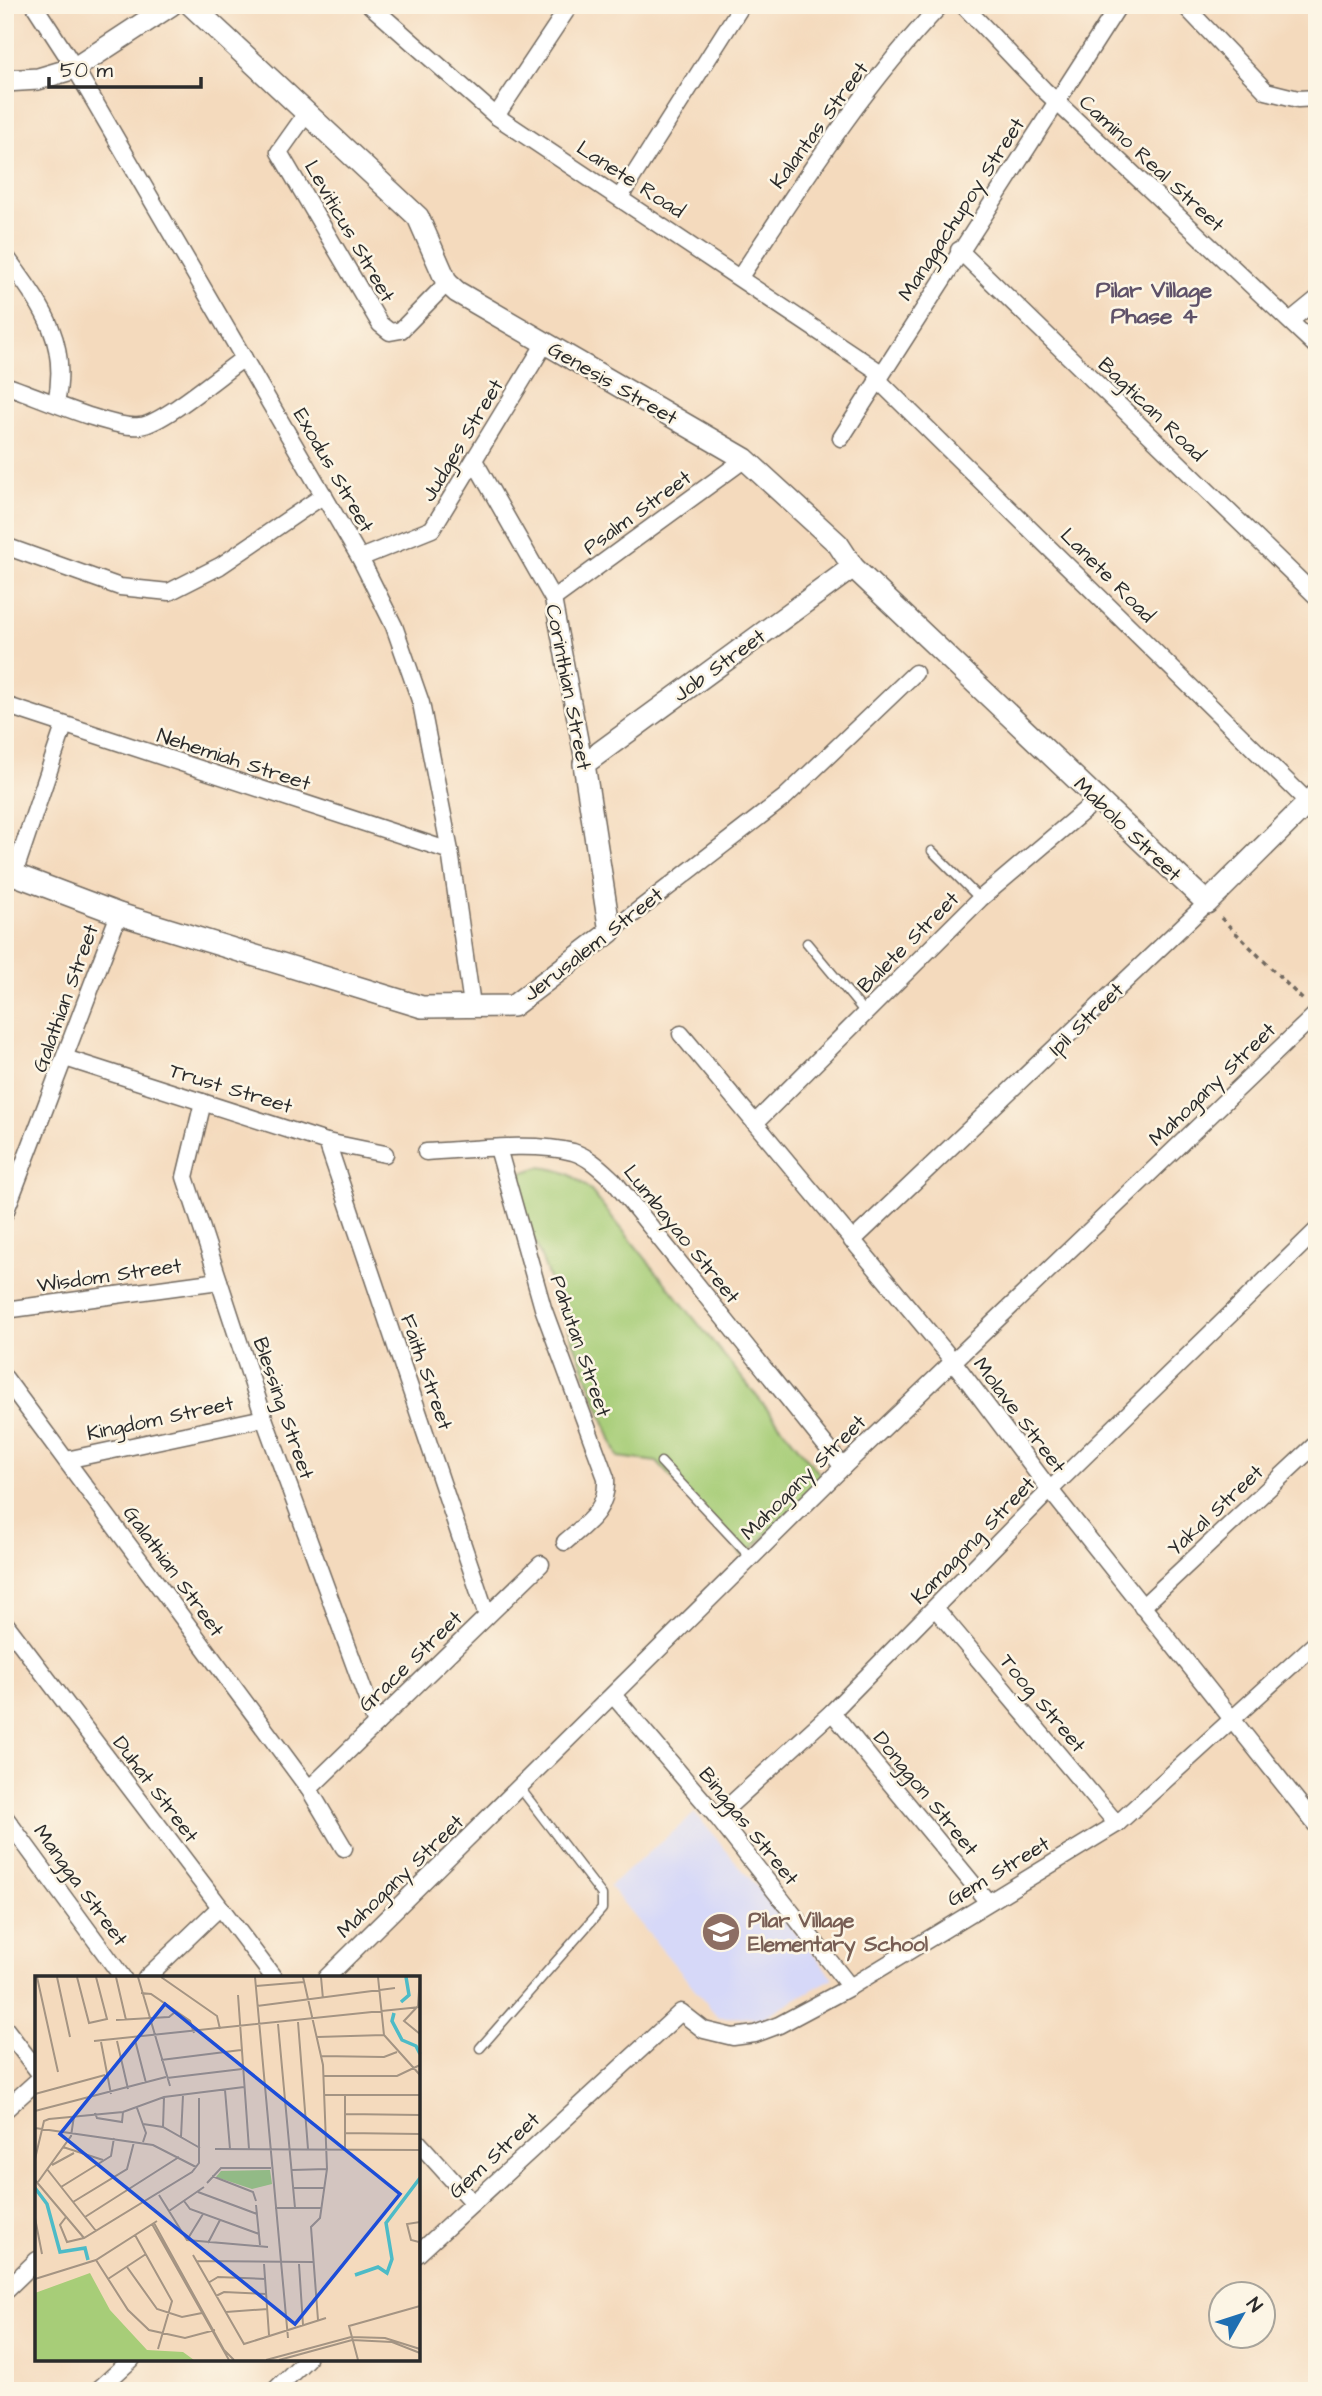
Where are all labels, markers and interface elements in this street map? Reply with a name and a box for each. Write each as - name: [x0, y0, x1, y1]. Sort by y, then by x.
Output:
- scale bar: [49, 46, 201, 90]
- street label: Kalantas Street: [763, 55, 876, 195]
- text: 50 m: [60, 56, 114, 85]
- street label: Camino Real Street: [1073, 88, 1231, 239]
- street label: Manggachupoy Street: [891, 111, 1034, 308]
- street label: Lanete Road: [571, 134, 691, 225]
- street label: Leviticus Street: [297, 155, 402, 308]
- district label: Pilar Village Phase 4: [1096, 274, 1213, 332]
- street label: Genesis Street: [543, 335, 683, 433]
- street label: Bagtican Road: [1090, 351, 1212, 470]
- street label: Judges Street: [414, 373, 512, 508]
- street label: Exodus Street: [286, 403, 381, 538]
- street label: Psalm Street: [577, 463, 698, 562]
- street label: Lanete Road: [1054, 521, 1162, 629]
- street label: Corinthian Street: [538, 602, 599, 773]
- street label: Job Street: [667, 622, 772, 709]
- street label: Nehemiah Street: [153, 721, 315, 798]
- street label: Mabolo Street: [1067, 770, 1188, 889]
- street label: Jerusalem Street: [517, 880, 670, 1008]
- street label: Balete Street: [851, 885, 966, 1000]
- street label: Galathian Street: [25, 920, 106, 1076]
- street label: Ipil Street: [1042, 976, 1131, 1063]
- street label: Mahogany Street: [1142, 1016, 1284, 1154]
- street label: Trust Street: [166, 1056, 297, 1121]
- street label: Lumbayao Street: [615, 1159, 747, 1312]
- street label: Wisdom Street: [35, 1251, 184, 1300]
- street label: Pahutan Street: [543, 1271, 618, 1421]
- street label: Faith Street: [393, 1310, 460, 1434]
- street label: Blessing Street: [244, 1333, 322, 1484]
- street label: Molave Street: [966, 1351, 1073, 1480]
- street label: Kingdom Street: [84, 1389, 237, 1450]
- street label: Mahogany Street: [734, 1408, 874, 1548]
- street label: Yakal Street: [1161, 1458, 1270, 1563]
- street label: Kamagong Street: [905, 1470, 1044, 1612]
- street label: Galathian Street: [116, 1500, 231, 1643]
- street label: Grace Street: [352, 1604, 469, 1719]
- street label: Toog Street: [991, 1648, 1093, 1761]
- street label: Donggon Street: [865, 1725, 985, 1864]
- street label: Duhat Street: [106, 1730, 206, 1849]
- street label: Binggas Street: [690, 1761, 806, 1893]
- street label: Mahogany Street: [330, 1808, 472, 1946]
- street label: Mangga Street: [25, 1818, 135, 1954]
- street label: Gem Street: [941, 1829, 1056, 1914]
- place label: Pilar Village Elementary School: [748, 1906, 929, 1962]
- school or university icon: Pilar Village Elementary School: [700, 1911, 742, 1953]
- inset map: [35, 1976, 420, 2361]
- street label: Gem Street: [442, 2105, 547, 2205]
- north arrow: [1206, 2280, 1276, 2350]
- text: N: [1240, 2292, 1268, 2318]

